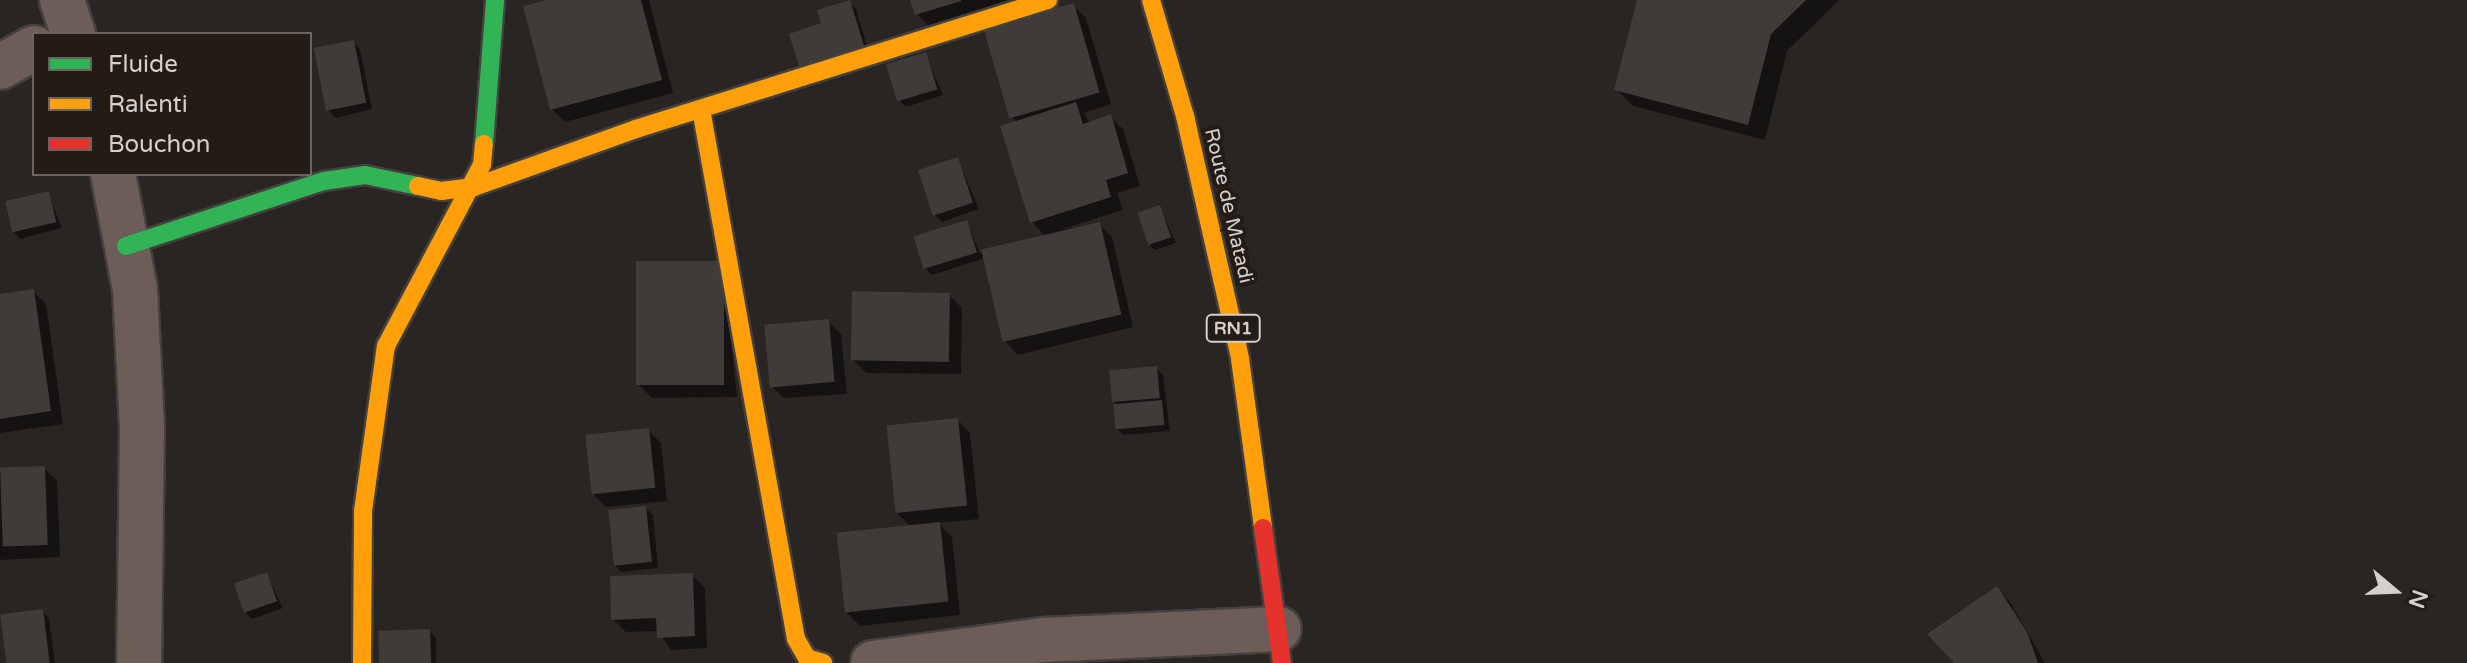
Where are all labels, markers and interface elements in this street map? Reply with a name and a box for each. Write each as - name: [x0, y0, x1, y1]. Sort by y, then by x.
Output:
- legend: [32, 32, 312, 176]
- text: Fluide: [108, 50, 178, 79]
- text: Ralenti: [108, 90, 188, 119]
- street label: Route de Matadi: [1198, 126, 1258, 286]
- text: Bouchon: [108, 130, 210, 159]
- road number: RN1: [1205, 314, 1261, 342]
- north arrow: [2355, 551, 2435, 631]
- text: N: [2403, 586, 2433, 611]

